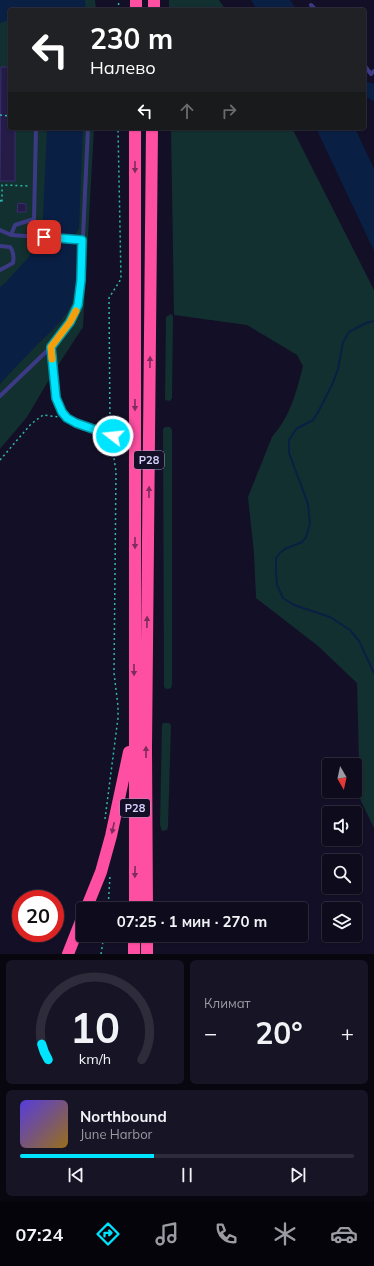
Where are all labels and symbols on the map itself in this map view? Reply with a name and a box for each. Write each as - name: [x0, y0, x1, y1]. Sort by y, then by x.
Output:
- one-way arrow: [132, 161, 138, 174]
- pin: [27, 220, 61, 254]
- one-way arrow: [147, 355, 153, 368]
- one-way arrow: [132, 399, 138, 412]
- position arrow: [92, 415, 134, 457]
- road number: Р28: [134, 451, 164, 469]
- one-way arrow: [146, 485, 152, 498]
- one-way arrow: [132, 537, 138, 550]
- one-way arrow: [144, 615, 150, 628]
- one-way arrow: [131, 664, 137, 677]
- one-way arrow: [143, 745, 149, 758]
- north arrow: [322, 758, 362, 798]
- road number: Р28: [120, 799, 150, 817]
- one-way arrow: [110, 822, 116, 834]
- one-way arrow: [132, 866, 138, 879]
- speed limit sign: 20: [12, 890, 64, 942]

